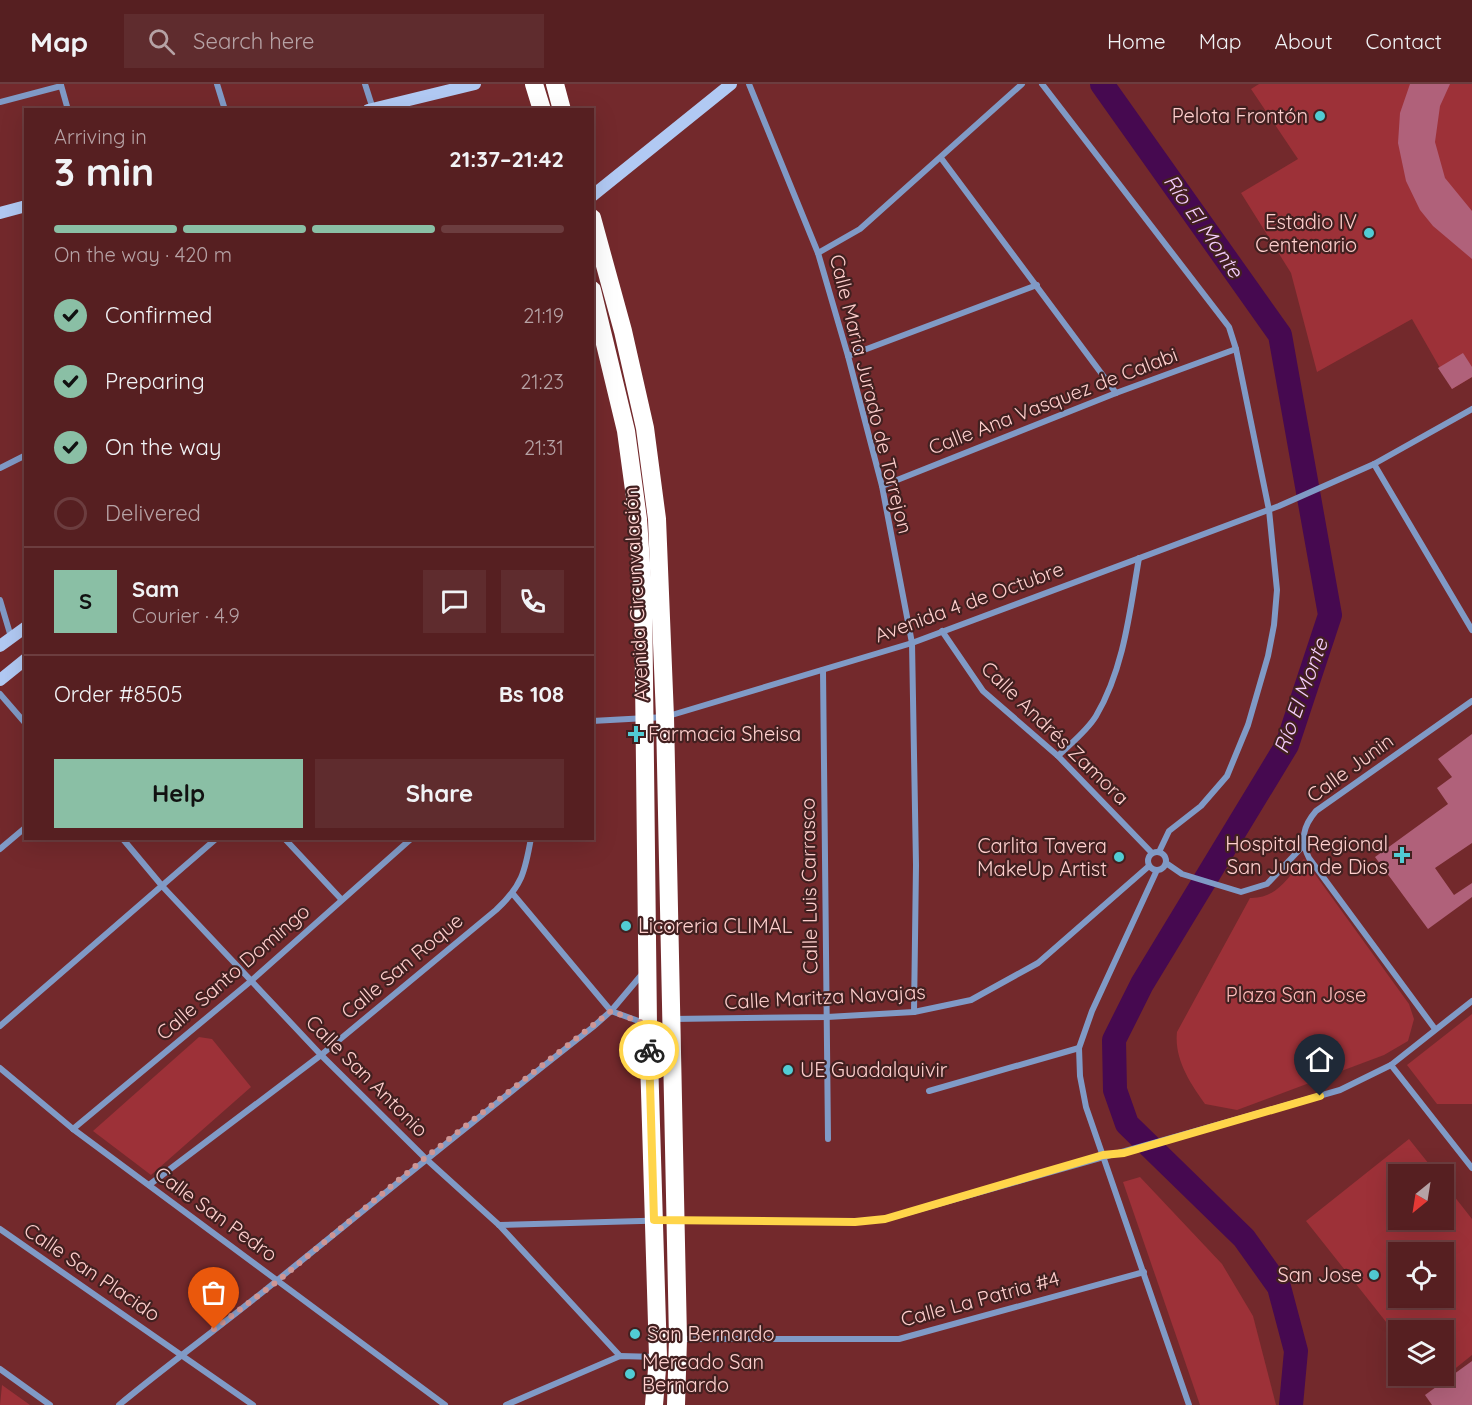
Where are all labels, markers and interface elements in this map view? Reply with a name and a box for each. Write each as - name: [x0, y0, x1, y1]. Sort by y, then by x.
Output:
- search box: [124, 14, 544, 68]
- text: Map: [30, 24, 88, 59]
- icon: search: [145, 25, 178, 58]
- text: Search here: [193, 27, 315, 55]
- text: Home: [1107, 28, 1166, 54]
- text: Map: [1199, 28, 1242, 54]
- text: About: [1275, 28, 1333, 54]
- text: Contact: [1366, 28, 1442, 54]
- place label: Pelota Frontón: [1172, 103, 1308, 128]
- marker: Pelota Frontón: [1313, 109, 1327, 123]
- text: Arriving in: [54, 124, 147, 149]
- text: 21:37–21:42: [449, 145, 564, 173]
- text: 3 min: [54, 147, 154, 196]
- water label: Río El Monte: [1159, 169, 1250, 283]
- place label: Estadio IV Centenario: [1255, 209, 1357, 257]
- marker: Estadio IV Centenario: [1362, 226, 1376, 240]
- text: On the way · 420 m: [54, 242, 232, 267]
- street label: Calle Maria Jurado de Torrejon: [825, 252, 918, 536]
- icon: check: [54, 299, 87, 332]
- text: Confirmed: [105, 301, 212, 329]
- text: 21:19: [523, 303, 564, 328]
- street label: Calle Ana Vasquez de Calabi: [925, 341, 1181, 460]
- icon: check: [54, 365, 87, 398]
- text: Preparing: [105, 367, 205, 395]
- text: 21:23: [520, 369, 564, 394]
- icon: check: [54, 431, 87, 464]
- text: On the way: [105, 433, 221, 461]
- text: 21:31: [524, 435, 564, 460]
- street label: Avenida Circunvalación: [617, 486, 654, 702]
- text: Delivered: [105, 499, 201, 527]
- street label: Avenida 4 de Octubre: [871, 556, 1067, 647]
- button: chat: [423, 570, 486, 633]
- button: phone: [501, 570, 564, 633]
- text: Sam: [132, 575, 179, 603]
- text: S: [79, 587, 92, 615]
- text: Courier · 4.9: [132, 603, 240, 628]
- water label: Río El Monte: [1267, 634, 1333, 757]
- street label: Calle Andrés Zamora: [976, 656, 1134, 810]
- text: Order #8505: [54, 680, 182, 708]
- text: Bs 108: [499, 680, 564, 708]
- place label: Farmacia Sheisa: [648, 721, 801, 746]
- marker: Farmacia Sheisa: [629, 727, 643, 741]
- street label: Calle Junin: [1301, 728, 1398, 807]
- button: Help: [54, 759, 303, 828]
- button: Share: [315, 759, 564, 828]
- street label: Calle Luis Carrasco: [794, 798, 823, 974]
- place label: Hospital Regional San Juan de Dios: [1225, 831, 1388, 879]
- place label: Carlita Tavera MakeUp Artist: [977, 833, 1107, 881]
- marker: Hospital Regional San Juan de Dios: [1393, 846, 1411, 864]
- marker: Carlita Tavera MakeUp Artist: [1112, 850, 1126, 864]
- street label: Calle Santo Domingo: [151, 898, 314, 1045]
- street label: Calle San Roque: [336, 907, 468, 1024]
- place label: Licoreria CLIMAL: [638, 913, 793, 938]
- marker: Licoreria CLIMAL: [619, 919, 633, 933]
- street label: Calle Maritza Navajas: [724, 979, 926, 1014]
- park label: Plaza San Jose: [1226, 982, 1366, 1007]
- street label: Calle San Antonio: [301, 1009, 434, 1142]
- courier: [619, 1020, 679, 1080]
- icon: bike: [633, 1034, 666, 1067]
- pin: [1294, 1034, 1345, 1096]
- icon: home: [1303, 1043, 1336, 1076]
- place label: UE Guadalquivir: [800, 1057, 948, 1082]
- marker: UE Guadalquivir: [781, 1063, 795, 1077]
- street label: Calle San Pedro: [150, 1161, 283, 1267]
- north arrow: [1388, 1164, 1454, 1230]
- map controls: [1388, 1164, 1454, 1386]
- street label: Calle San Placido: [19, 1217, 165, 1326]
- button: locate: [1388, 1242, 1454, 1308]
- place label: San Jose: [1277, 1262, 1362, 1287]
- street label: Calle La Patria #4: [898, 1265, 1062, 1332]
- pin: [188, 1267, 239, 1329]
- marker: San Jose: [1367, 1268, 1381, 1282]
- icon: bag: [197, 1276, 230, 1309]
- button: layers: [1388, 1320, 1454, 1386]
- place label: San Bernardo: [647, 1321, 775, 1346]
- marker: San Bernardo: [628, 1327, 642, 1341]
- place label: Mercado San Bernardo: [642, 1349, 764, 1397]
- marker: Mercado San Bernardo: [623, 1367, 637, 1381]

